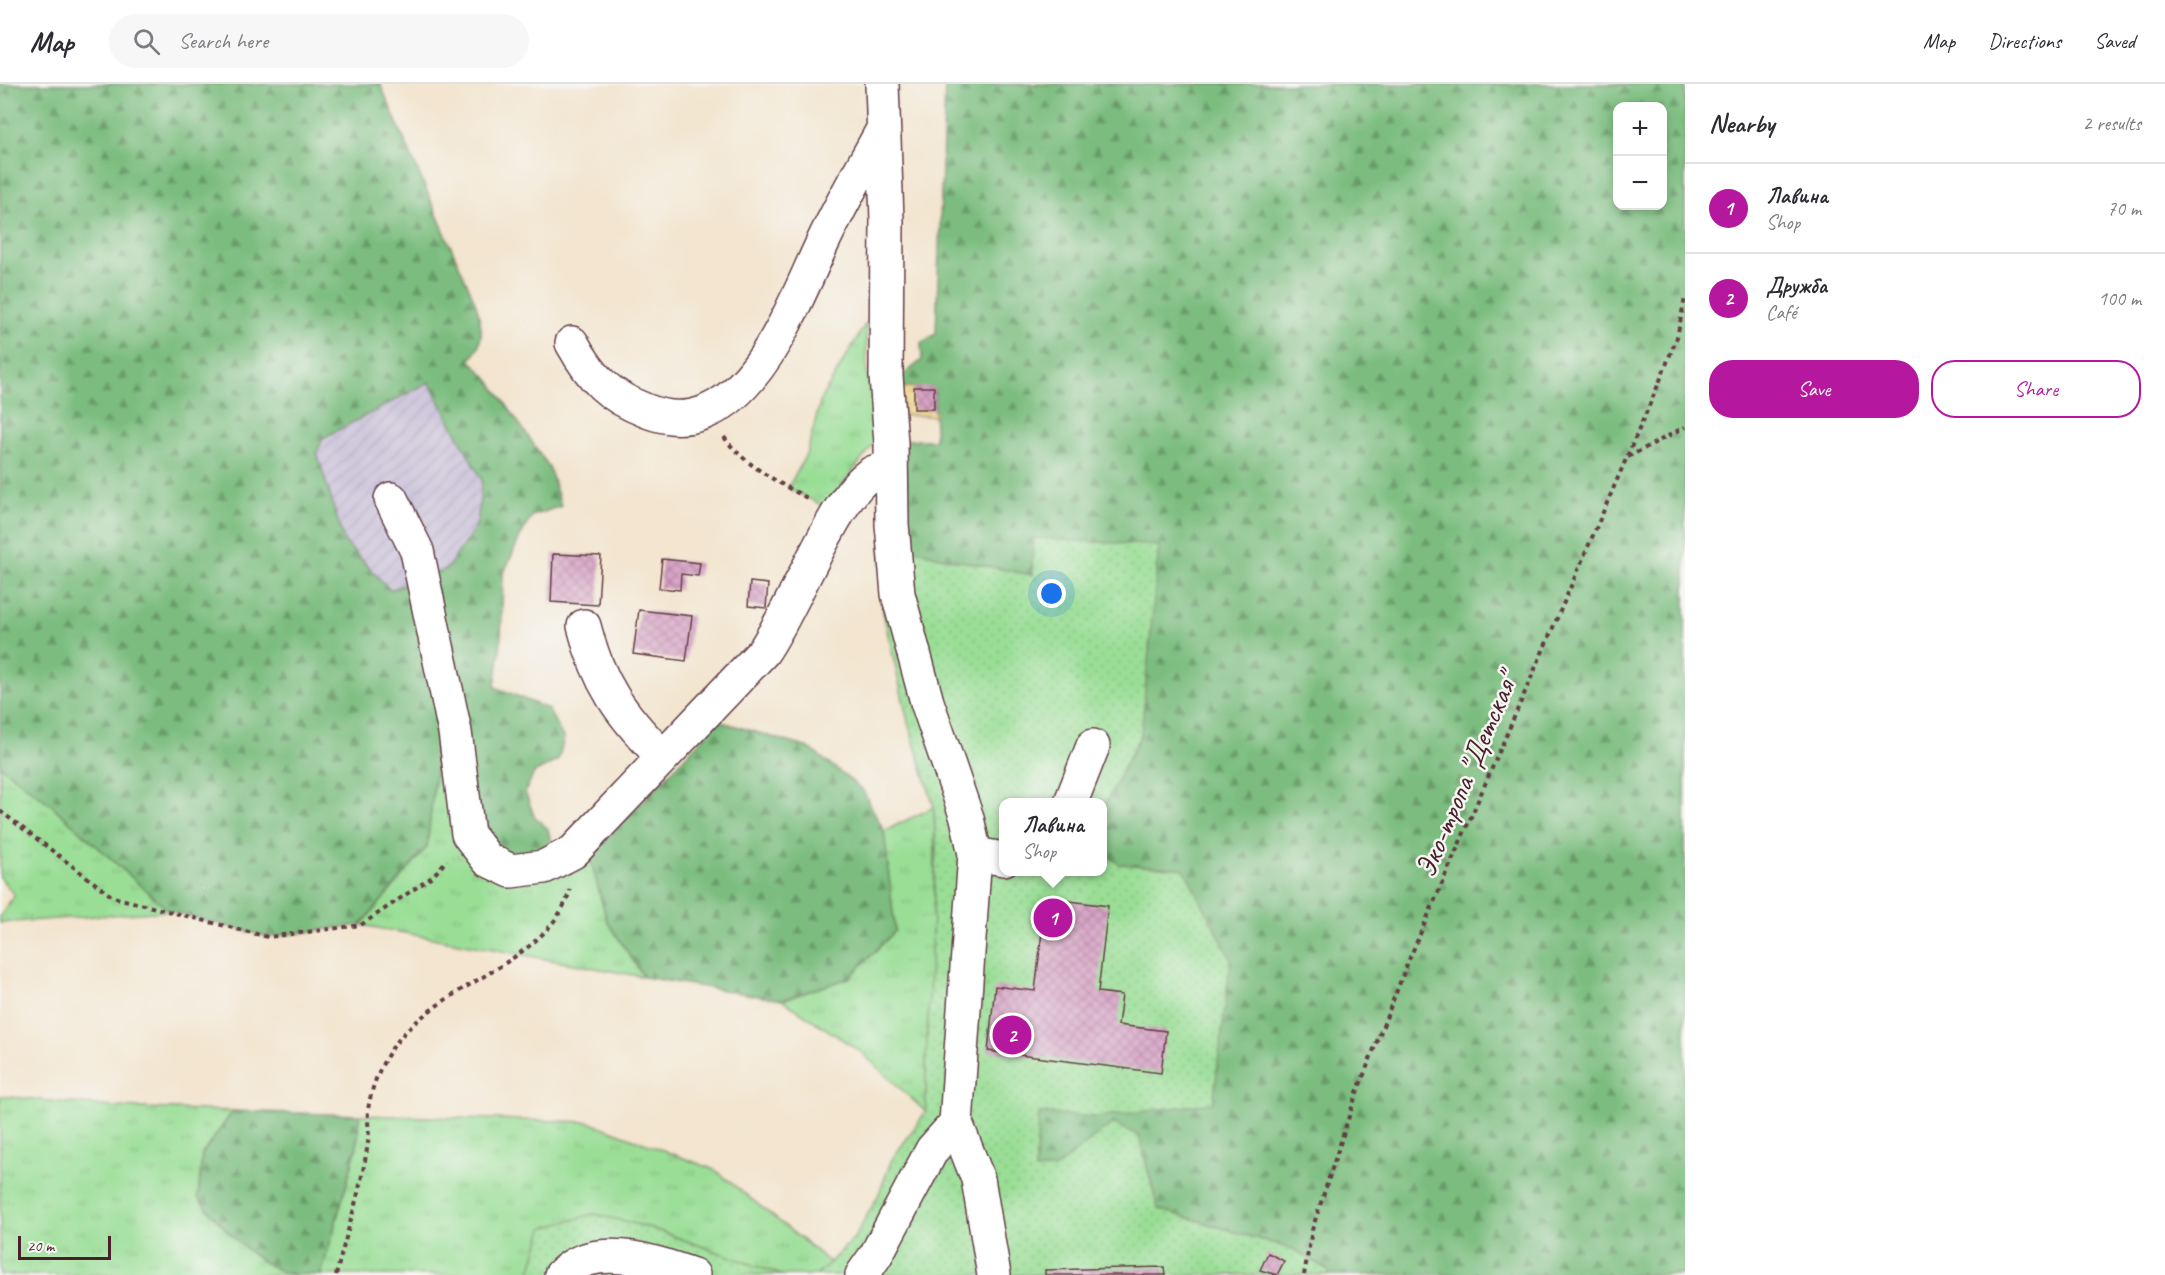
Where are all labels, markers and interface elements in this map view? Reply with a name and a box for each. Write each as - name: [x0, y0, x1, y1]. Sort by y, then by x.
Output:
- search box: [109, 14, 529, 68]
- text: Map: [30, 24, 73, 59]
- icon: search: [130, 25, 163, 58]
- text: Search here: [178, 27, 268, 55]
- text: Map: [1923, 28, 1955, 54]
- text: Directions: [1988, 28, 2061, 54]
- text: Saved: [2094, 28, 2135, 54]
- map controls: [1613, 102, 1667, 210]
- button: +: [1613, 102, 1667, 156]
- text: Nearby: [1709, 107, 1774, 140]
- text: 2 results: [2082, 111, 2141, 136]
- button: −: [1613, 156, 1667, 210]
- text: Лавина: [1766, 182, 1828, 210]
- text: 1: [1724, 196, 1733, 221]
- text: 70 m: [2107, 196, 2141, 221]
- text: Shop: [1766, 210, 1800, 235]
- text: Дружба: [1766, 272, 1827, 300]
- text: 2: [1724, 286, 1733, 311]
- text: 100 m: [2098, 286, 2141, 311]
- text: Café: [1766, 300, 1797, 325]
- button: Save: [1709, 360, 1919, 418]
- button: Share: [1931, 360, 2141, 418]
- your location: [1037, 579, 1066, 608]
- street label: Эко-тропа "Детская": [1406, 662, 1528, 883]
- popup: [999, 798, 1107, 876]
- text: Лавина: [1022, 811, 1084, 839]
- text: Shop: [1022, 839, 1056, 864]
- pin: 1: [1034, 896, 1072, 940]
- pin: 2: [992, 1012, 1032, 1058]
- scale bar: [18, 1233, 111, 1260]
- text: 20 m: [27, 1236, 54, 1256]

